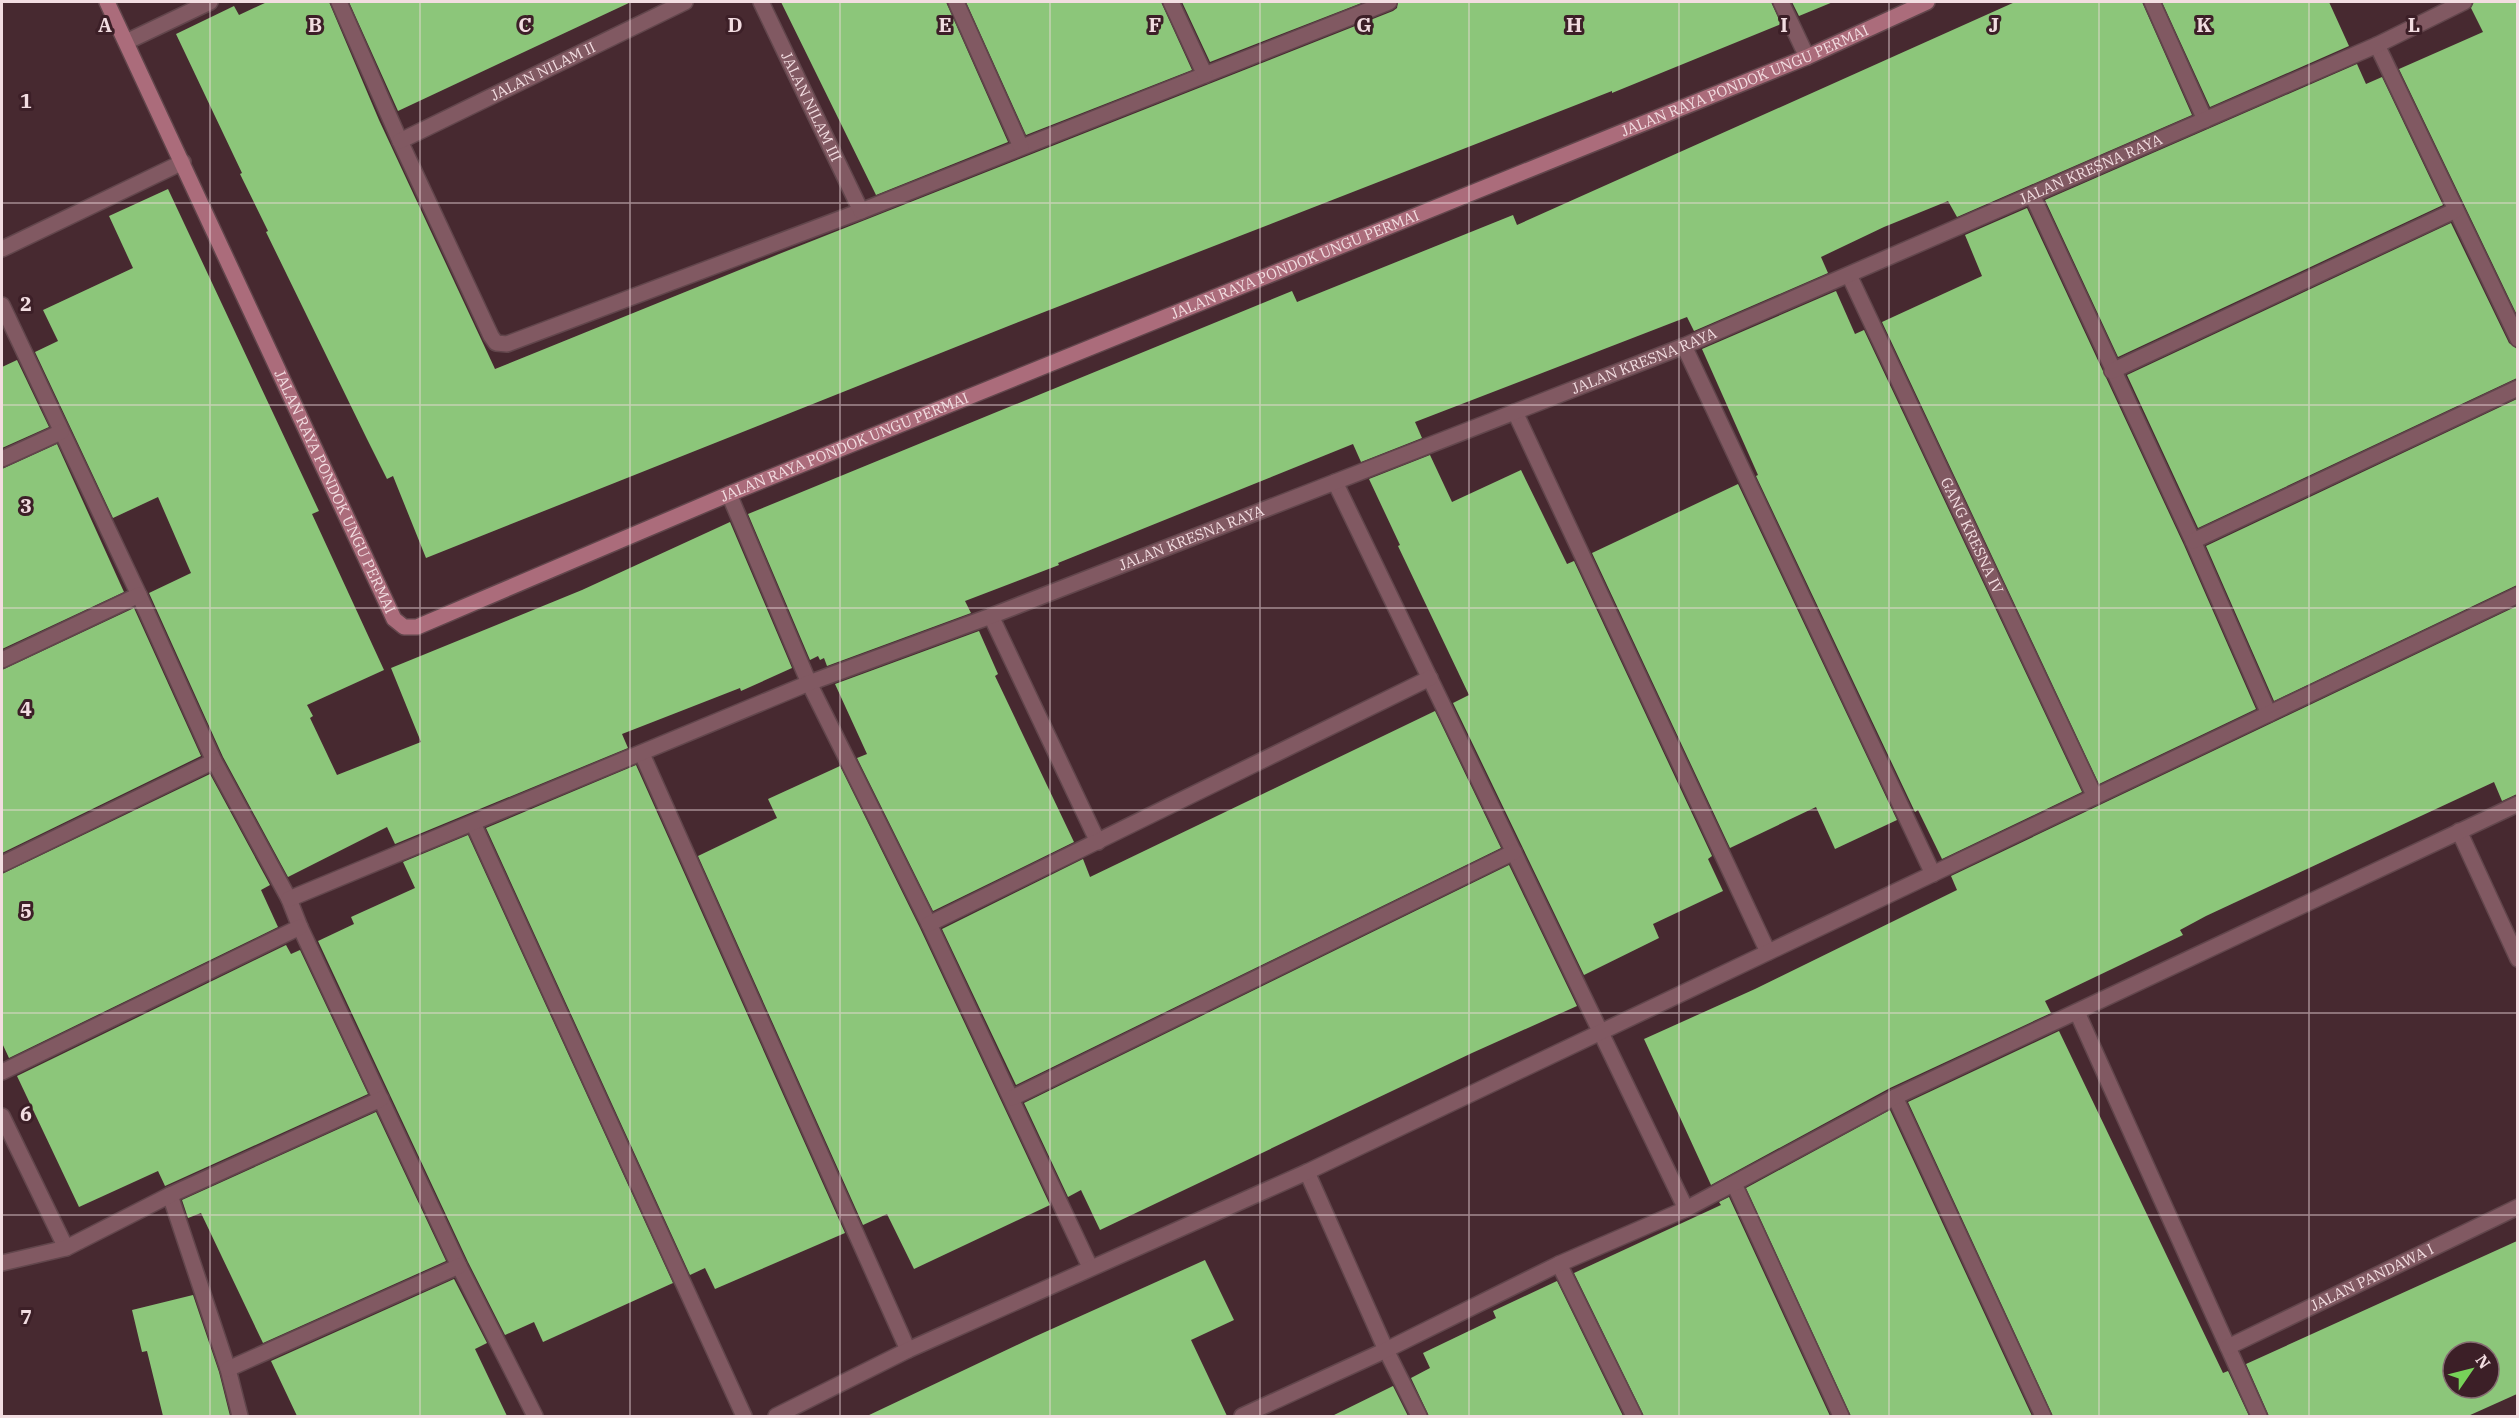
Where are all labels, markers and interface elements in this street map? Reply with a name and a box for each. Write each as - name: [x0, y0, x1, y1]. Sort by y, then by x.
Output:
- text: A: [98, 11, 112, 38]
- text: B: [308, 11, 322, 38]
- text: C: [518, 11, 532, 38]
- text: D: [727, 11, 743, 38]
- text: E: [938, 11, 952, 38]
- text: F: [1149, 11, 1161, 38]
- text: G: [1356, 11, 1372, 38]
- text: H: [1566, 11, 1582, 38]
- text: J: [1989, 11, 1999, 38]
- text: K: [2196, 11, 2212, 38]
- text: L: [2408, 11, 2420, 38]
- street label: JALAN RAYA PONDOK UNGU PERMAI: [1619, 21, 1871, 141]
- street label: JALAN NILAM II: [487, 37, 598, 104]
- street label: JALAN NILAM III: [777, 48, 846, 165]
- text: 1: [20, 87, 32, 114]
- street label: JALAN KRESNA RAYA: [2016, 129, 2166, 208]
- street label: JALAN RAYA PONDOK UNGU PERMAI: [1168, 205, 1422, 323]
- text: 2: [20, 290, 32, 317]
- street label: JALAN KRESNA RAYA: [1569, 323, 1720, 398]
- street label: JALAN RAYA PONDOK UNGU PERMAI: [270, 367, 400, 616]
- street label: JALAN RAYA PONDOK UNGU PERMAI: [717, 388, 971, 506]
- street label: GANG KRESNA IV: [1937, 474, 2008, 597]
- text: 3: [20, 492, 32, 519]
- street label: JALAN KRESNA RAYA: [1116, 500, 1267, 574]
- text: 4: [20, 695, 32, 722]
- text: 5: [20, 897, 32, 924]
- text: 6: [20, 1100, 32, 1127]
- street label: JALAN PANDAWA I: [2307, 1239, 2437, 1315]
- text: 7: [20, 1303, 32, 1330]
- north arrow: [2441, 1340, 2501, 1400]
- text: N: [2471, 1350, 2495, 1372]

